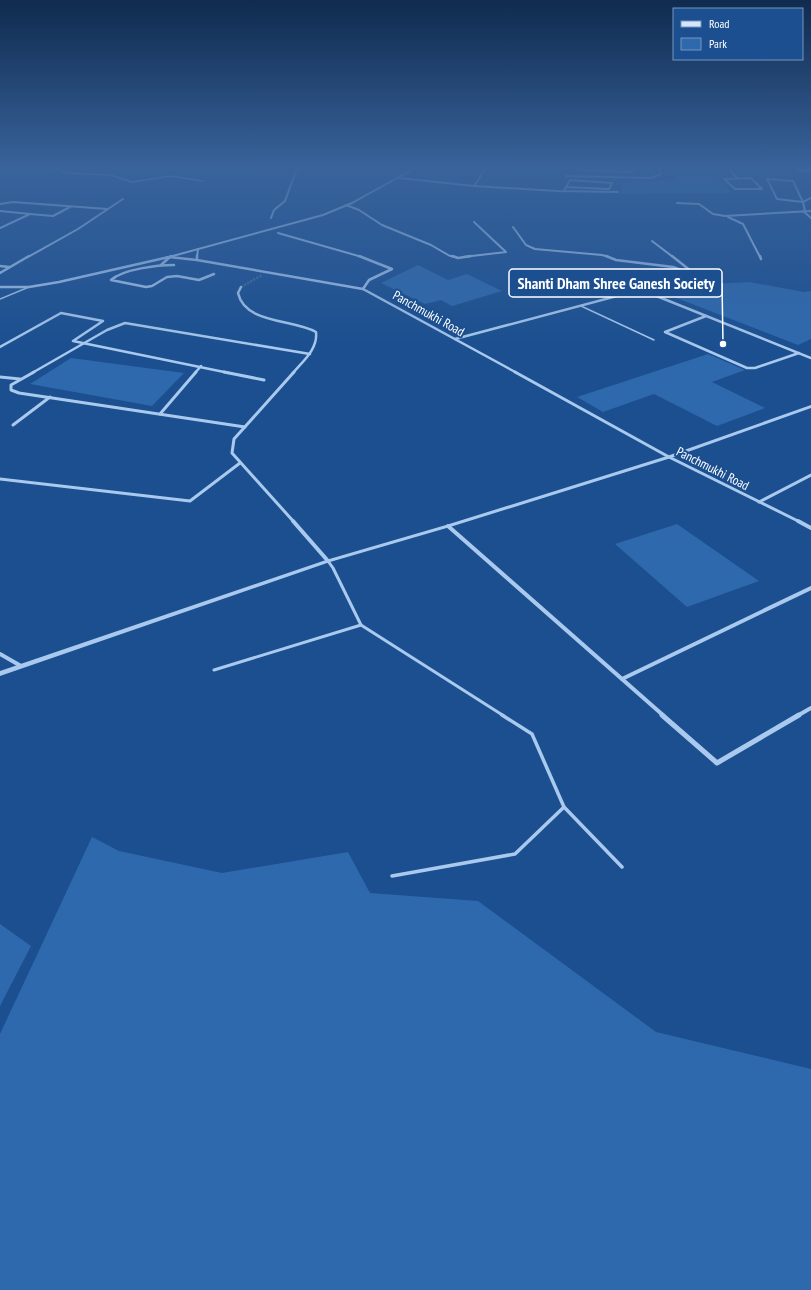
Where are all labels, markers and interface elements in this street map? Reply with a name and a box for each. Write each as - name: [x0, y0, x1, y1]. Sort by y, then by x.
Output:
- legend: [673, 8, 803, 60]
- text: Road: [709, 16, 729, 31]
- text: Park: [709, 36, 727, 51]
- callout: Shanti Dham Shree Ganesh Society: [509, 269, 722, 297]
- text: Shanti Dham Shree Ganesh Society: [517, 273, 715, 293]
- street label: Panchmukhi Road: [390, 287, 468, 340]
- street label: Panchmukhi Road: [674, 443, 752, 494]

